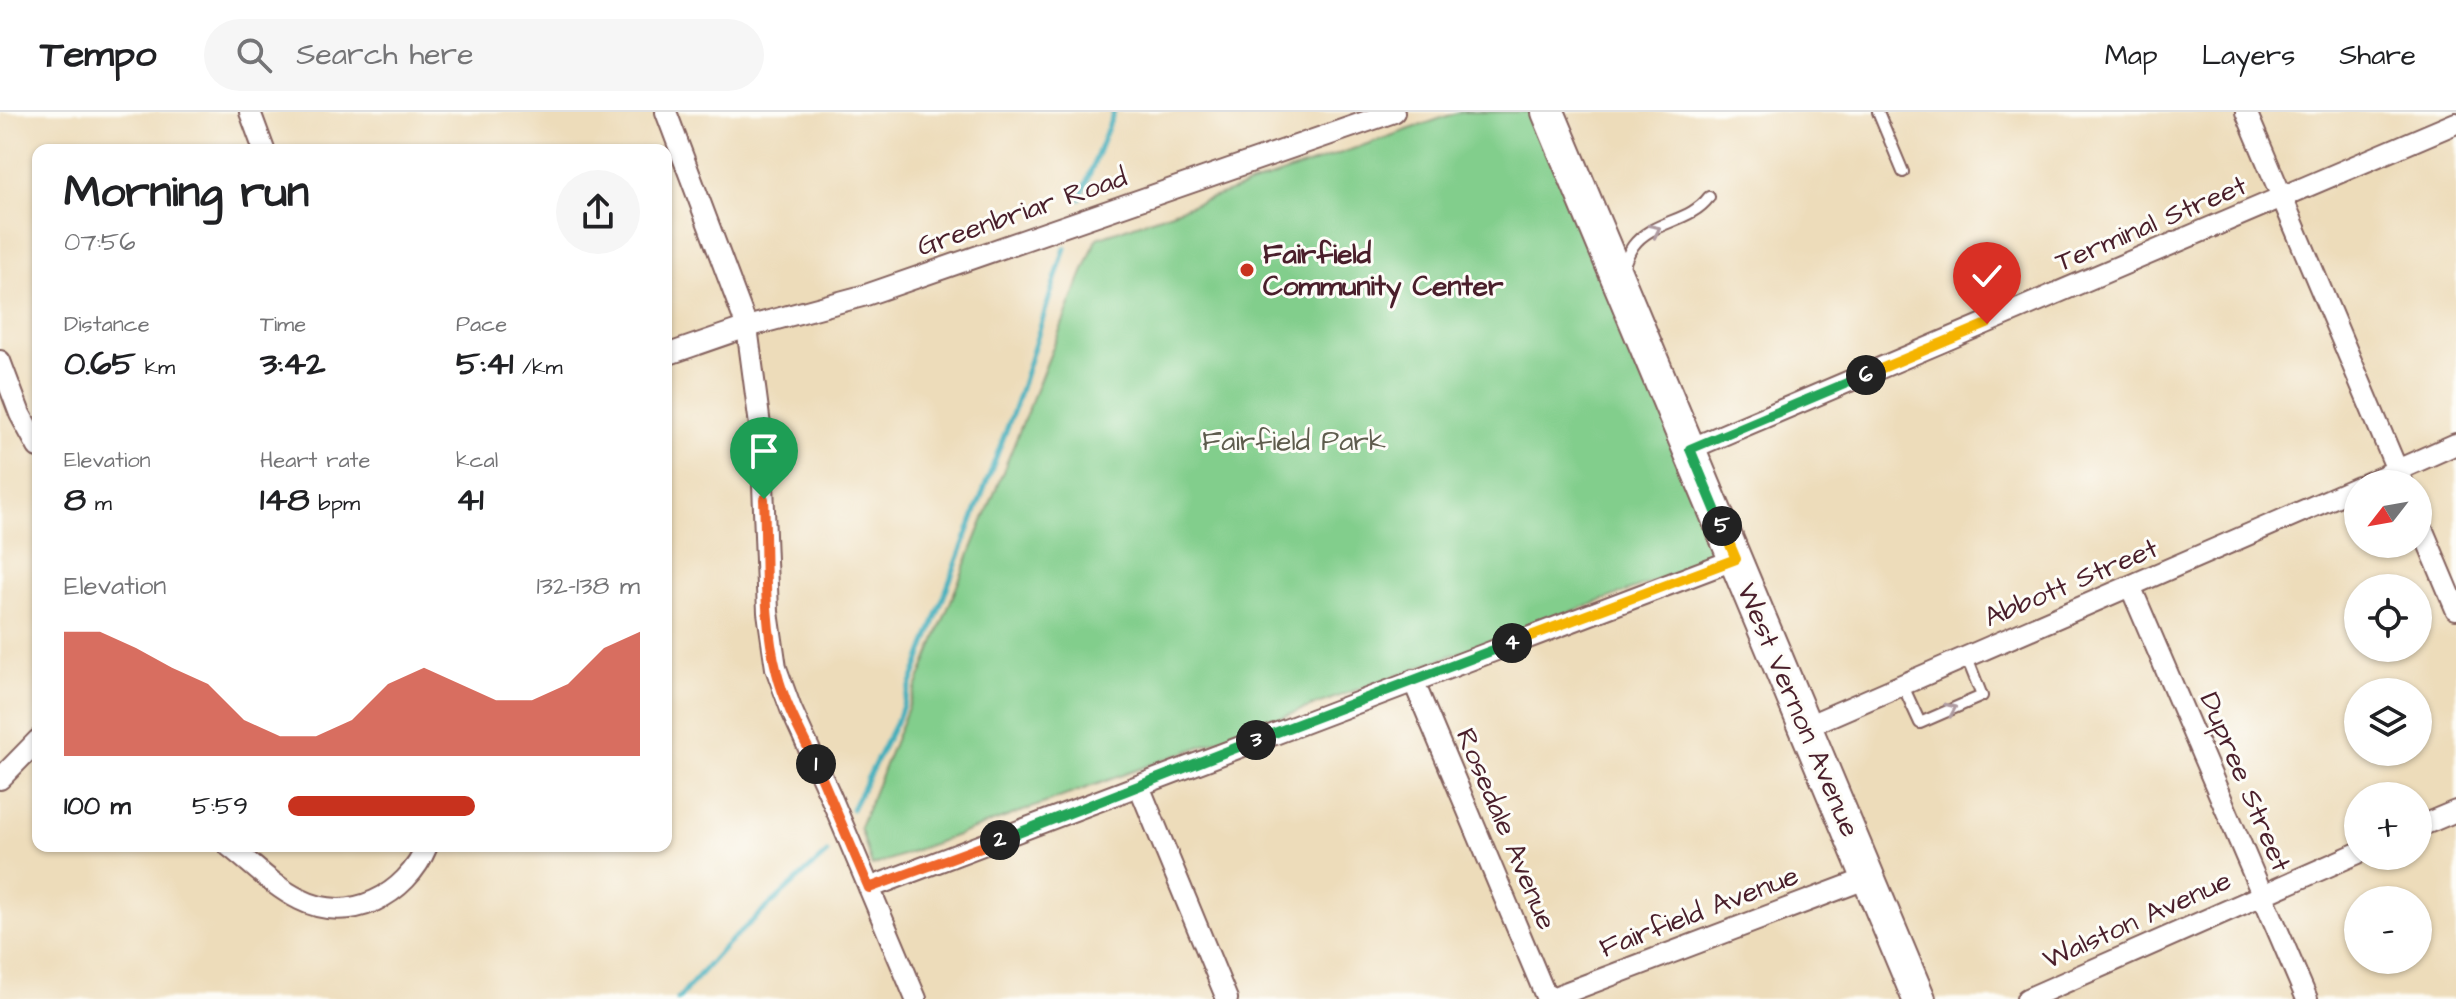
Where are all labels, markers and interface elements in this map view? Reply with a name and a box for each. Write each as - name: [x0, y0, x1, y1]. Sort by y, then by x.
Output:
- search box: [204, 19, 764, 91]
- text: Tempo: [40, 29, 156, 81]
- icon: search: [232, 33, 276, 77]
- text: Search here: [296, 34, 473, 76]
- text: Map: [2105, 36, 2158, 75]
- text: Layers: [2202, 36, 2295, 75]
- text: Share: [2339, 36, 2416, 75]
- street label: Greenbriar Road: [912, 158, 1132, 266]
- text: Morning run: [64, 163, 309, 224]
- street label: Terminal Street: [2049, 166, 2253, 282]
- button: share: [556, 170, 640, 254]
- text: 07:56: [64, 224, 135, 260]
- one-way arrow: [1647, 224, 1662, 240]
- place label: Fairfield Community Center: [1263, 235, 1504, 309]
- pin: [1953, 242, 2021, 324]
- icon: check: [1965, 254, 2009, 298]
- marker: Fairfield Community Center: [1238, 261, 1256, 279]
- text: Distance: [64, 309, 150, 340]
- text: Time: [260, 309, 306, 340]
- text: Pace: [456, 309, 507, 340]
- text: 0.65: [64, 340, 136, 388]
- text: 3:42: [260, 340, 326, 388]
- text: 5:41: [456, 340, 513, 388]
- text: km: [136, 352, 175, 383]
- text: /km: [513, 352, 563, 383]
- pin: 6: [1846, 355, 1886, 395]
- text: 6: [1859, 359, 1873, 390]
- pin: [730, 417, 798, 499]
- park label: Fairfield Park: [1202, 422, 1386, 461]
- icon: arrive: [742, 429, 786, 473]
- text: Elevation: [64, 445, 151, 476]
- text: Heart rate: [260, 445, 370, 476]
- text: kcal: [456, 445, 498, 476]
- north arrow: [2344, 470, 2432, 558]
- map controls: [2344, 470, 2432, 974]
- text: 8: [64, 476, 86, 524]
- text: 148: [260, 476, 310, 524]
- text: 41: [456, 476, 484, 524]
- text: m: [86, 488, 112, 519]
- text: bpm: [310, 488, 360, 519]
- pin: 5: [1702, 506, 1742, 546]
- text: 5: [1714, 510, 1730, 541]
- street label: Abbott Street: [1978, 529, 2165, 637]
- text: Elevation: [64, 568, 166, 604]
- text: 132–138 m: [536, 568, 640, 604]
- button: locate: [2344, 574, 2432, 662]
- street label: West Vernon Avenue: [1727, 577, 1869, 843]
- pin: 4: [1492, 623, 1532, 663]
- text: 4: [1505, 627, 1519, 658]
- button: layers: [2344, 678, 2432, 766]
- street label: Dupree Street: [2190, 686, 2301, 878]
- one-way arrow: [1943, 703, 1957, 719]
- pin: 3: [1236, 720, 1276, 760]
- street label: Rosedale Avenue: [1446, 722, 1566, 936]
- text: 3: [1250, 724, 1262, 755]
- pin: 1: [796, 744, 836, 784]
- text: 1: [815, 748, 817, 779]
- button: +: [2344, 782, 2432, 870]
- text: 100 m: [64, 788, 131, 824]
- text: 5:59: [192, 788, 248, 824]
- pin: 2: [980, 820, 1020, 860]
- text: 2: [994, 824, 1006, 855]
- street label: Fairfield Avenue: [1594, 856, 1804, 968]
- street label: Walston Avenue: [2037, 861, 2237, 979]
- button: −: [2344, 886, 2432, 974]

